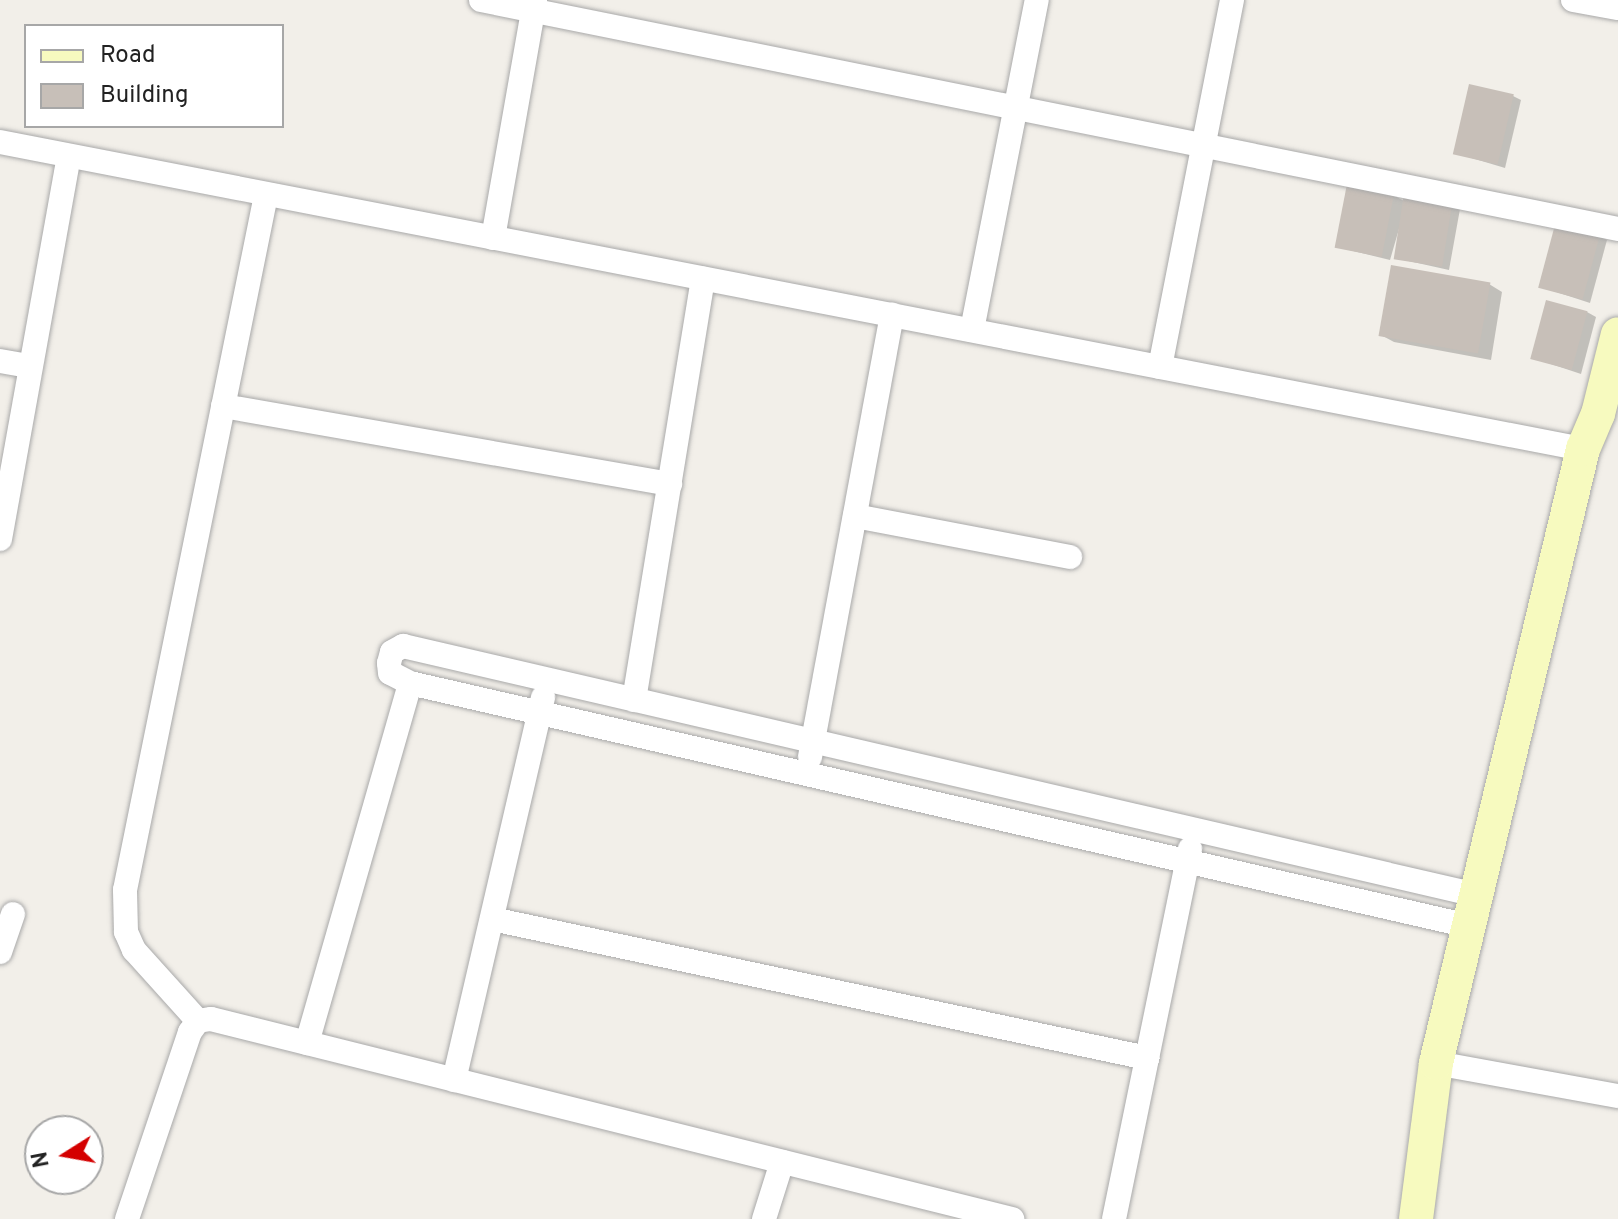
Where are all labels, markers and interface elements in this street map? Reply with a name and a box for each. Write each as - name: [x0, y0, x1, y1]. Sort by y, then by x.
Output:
- legend: [24, 24, 284, 128]
- text: Road: [100, 41, 156, 71]
- text: Building: [100, 81, 189, 111]
- north arrow: [24, 1115, 104, 1195]
- text: N: [27, 1149, 57, 1170]

